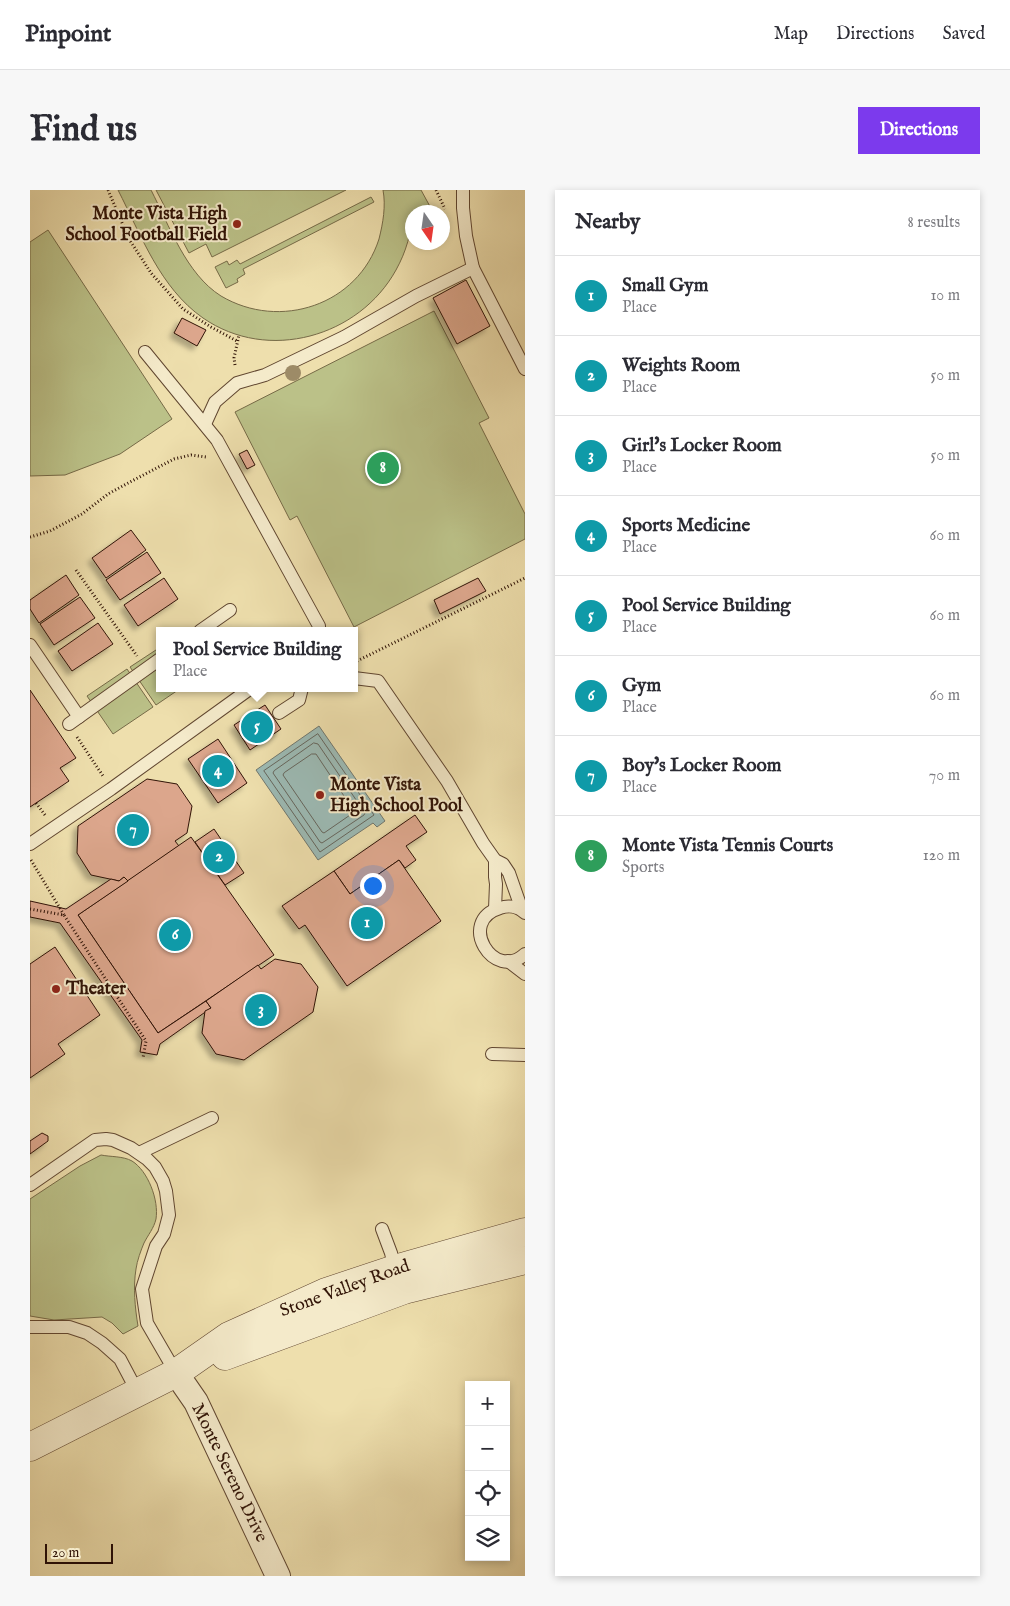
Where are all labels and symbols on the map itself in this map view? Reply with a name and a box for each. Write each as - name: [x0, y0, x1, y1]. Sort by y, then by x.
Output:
- place label: Monte Vista High School Football Field: [65, 203, 227, 247]
- north arrow: [405, 205, 450, 250]
- marker: Monte Vista High School Football Field: [231, 218, 243, 230]
- pin: 8: [367, 449, 399, 487]
- pin: 5: [241, 708, 273, 746]
- pin: 4: [202, 752, 234, 790]
- place label: Monte Vista High School Pool: [330, 774, 464, 818]
- marker: Monte Vista High School Pool: [314, 789, 326, 801]
- pin: 7: [117, 811, 149, 849]
- pin: 2: [203, 838, 235, 876]
- your location: [360, 873, 386, 899]
- pin: 1: [351, 904, 383, 942]
- pin: 6: [159, 916, 191, 954]
- place label: Theater: [65, 978, 126, 1001]
- marker: Theater: [50, 983, 62, 995]
- pin: 3: [245, 991, 277, 1029]
- street label: Stone Valley Road: [277, 1255, 414, 1323]
- street label: Monte Sereno Drive: [185, 1400, 273, 1546]
- scale bar: [45, 1541, 112, 1564]

